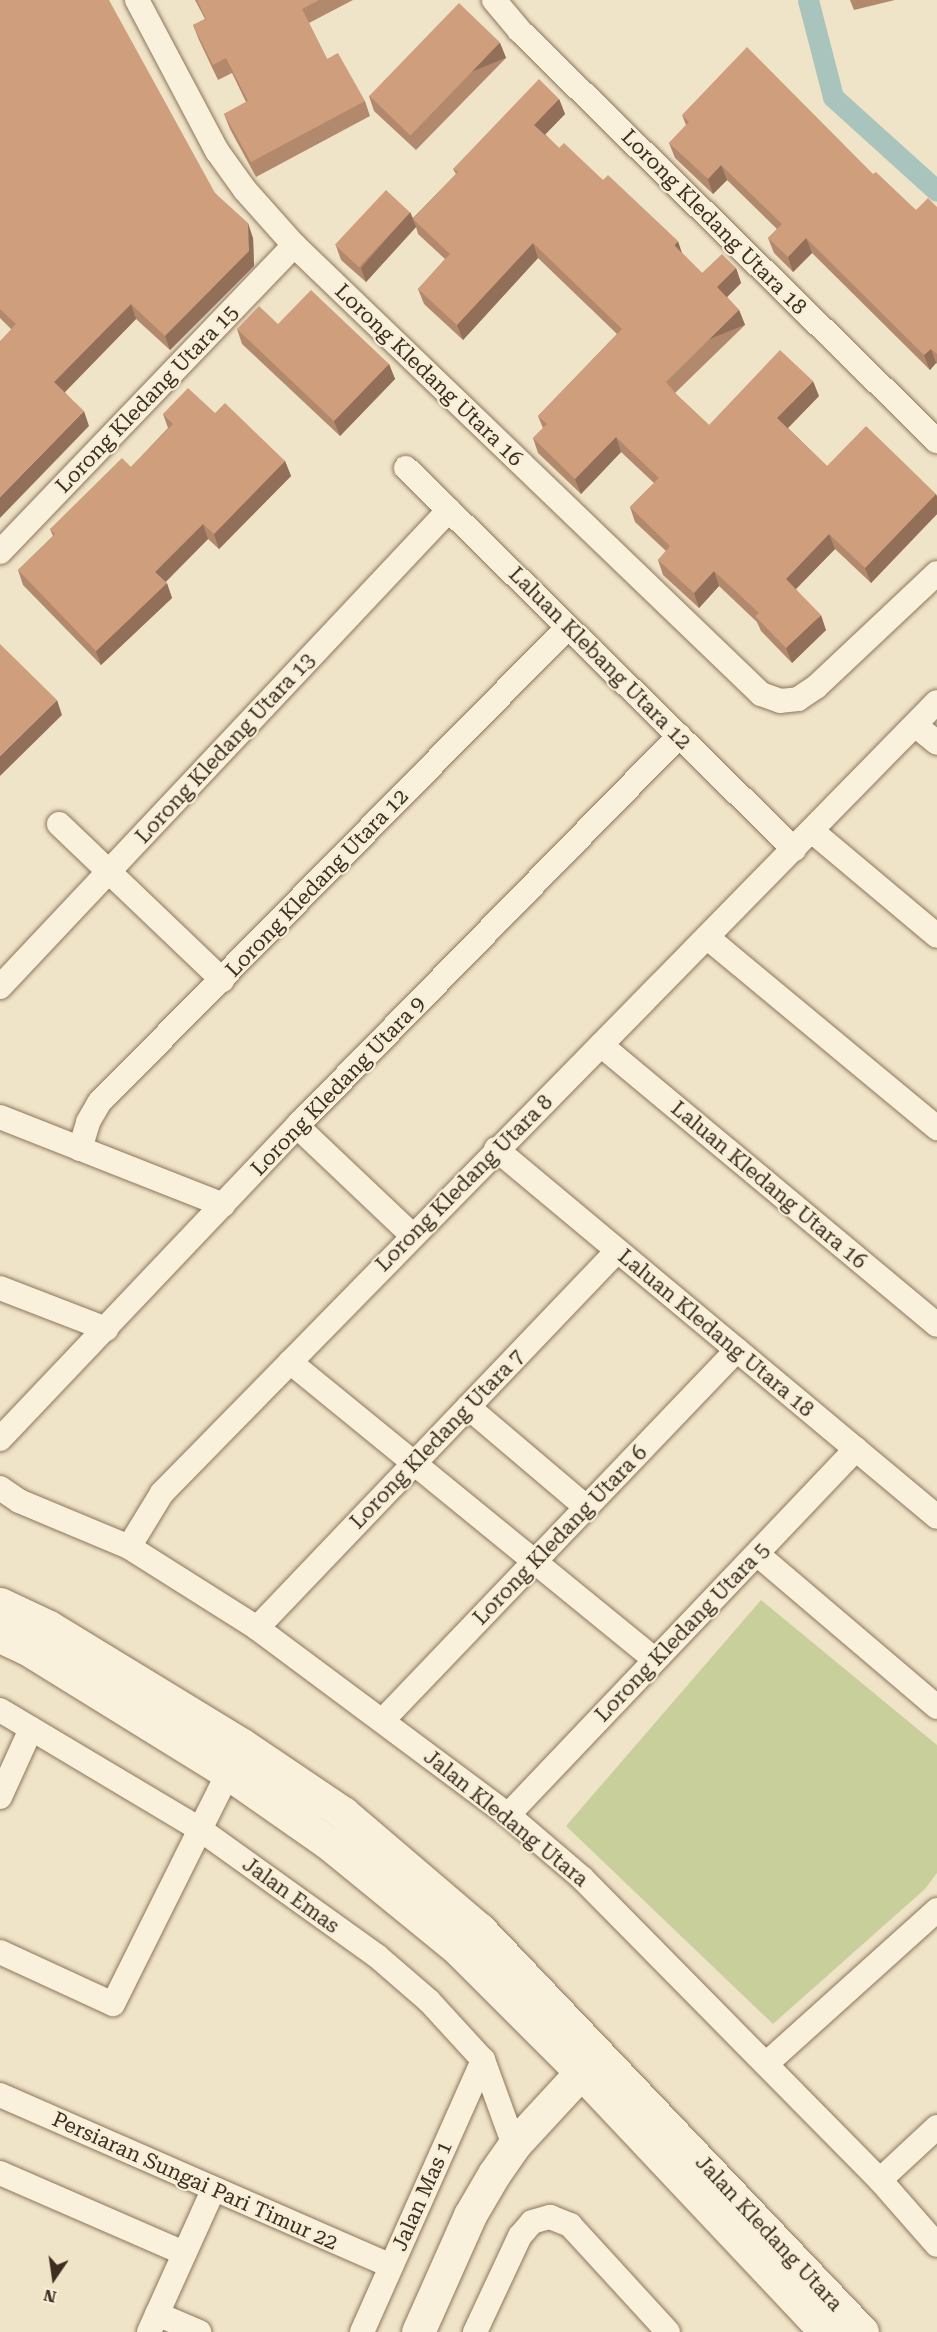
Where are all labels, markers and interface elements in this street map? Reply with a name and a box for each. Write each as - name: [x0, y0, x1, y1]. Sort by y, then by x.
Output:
- street label: Lorong Kledang Utara 18: [616, 124, 812, 320]
- street label: Lorong Kledang Utara 16: [330, 279, 528, 471]
- street label: Lorong Kledang Utara 15: [51, 300, 243, 498]
- street label: Laluan Klebang Utara 12: [504, 562, 696, 754]
- street label: Lorong Kledang Utara 13: [130, 647, 320, 849]
- street label: Lorong Kledang Utara 12: [221, 784, 413, 982]
- street label: Lorong Kledang Utara 9: [246, 991, 430, 1181]
- street label: Lorong Kledang Utara 8: [370, 1089, 558, 1277]
- street label: Laluan Kledang Utara 16: [666, 1096, 872, 1274]
- street label: Laluan Kledang Utara 18: [613, 1244, 819, 1422]
- street label: Lorong Kledang Utara 7: [345, 1344, 529, 1534]
- street label: Lorong Kledang Utara 6: [468, 1440, 652, 1630]
- street label: Lorong Kledang Utara 5: [590, 1537, 774, 1727]
- street label: Jalan Kledang Utara: [419, 1744, 593, 1892]
- street label: Jalan Emas: [238, 1851, 344, 1939]
- street label: Persiaran Sungai Pari Timur 22: [48, 2106, 342, 2256]
- street label: Jalan Mas 1: [387, 2137, 457, 2255]
- street label: Jalan Kledang Utara: [690, 2150, 848, 2316]
- north arrow: [24, 2248, 84, 2308]
- text: N: [42, 2285, 58, 2307]

